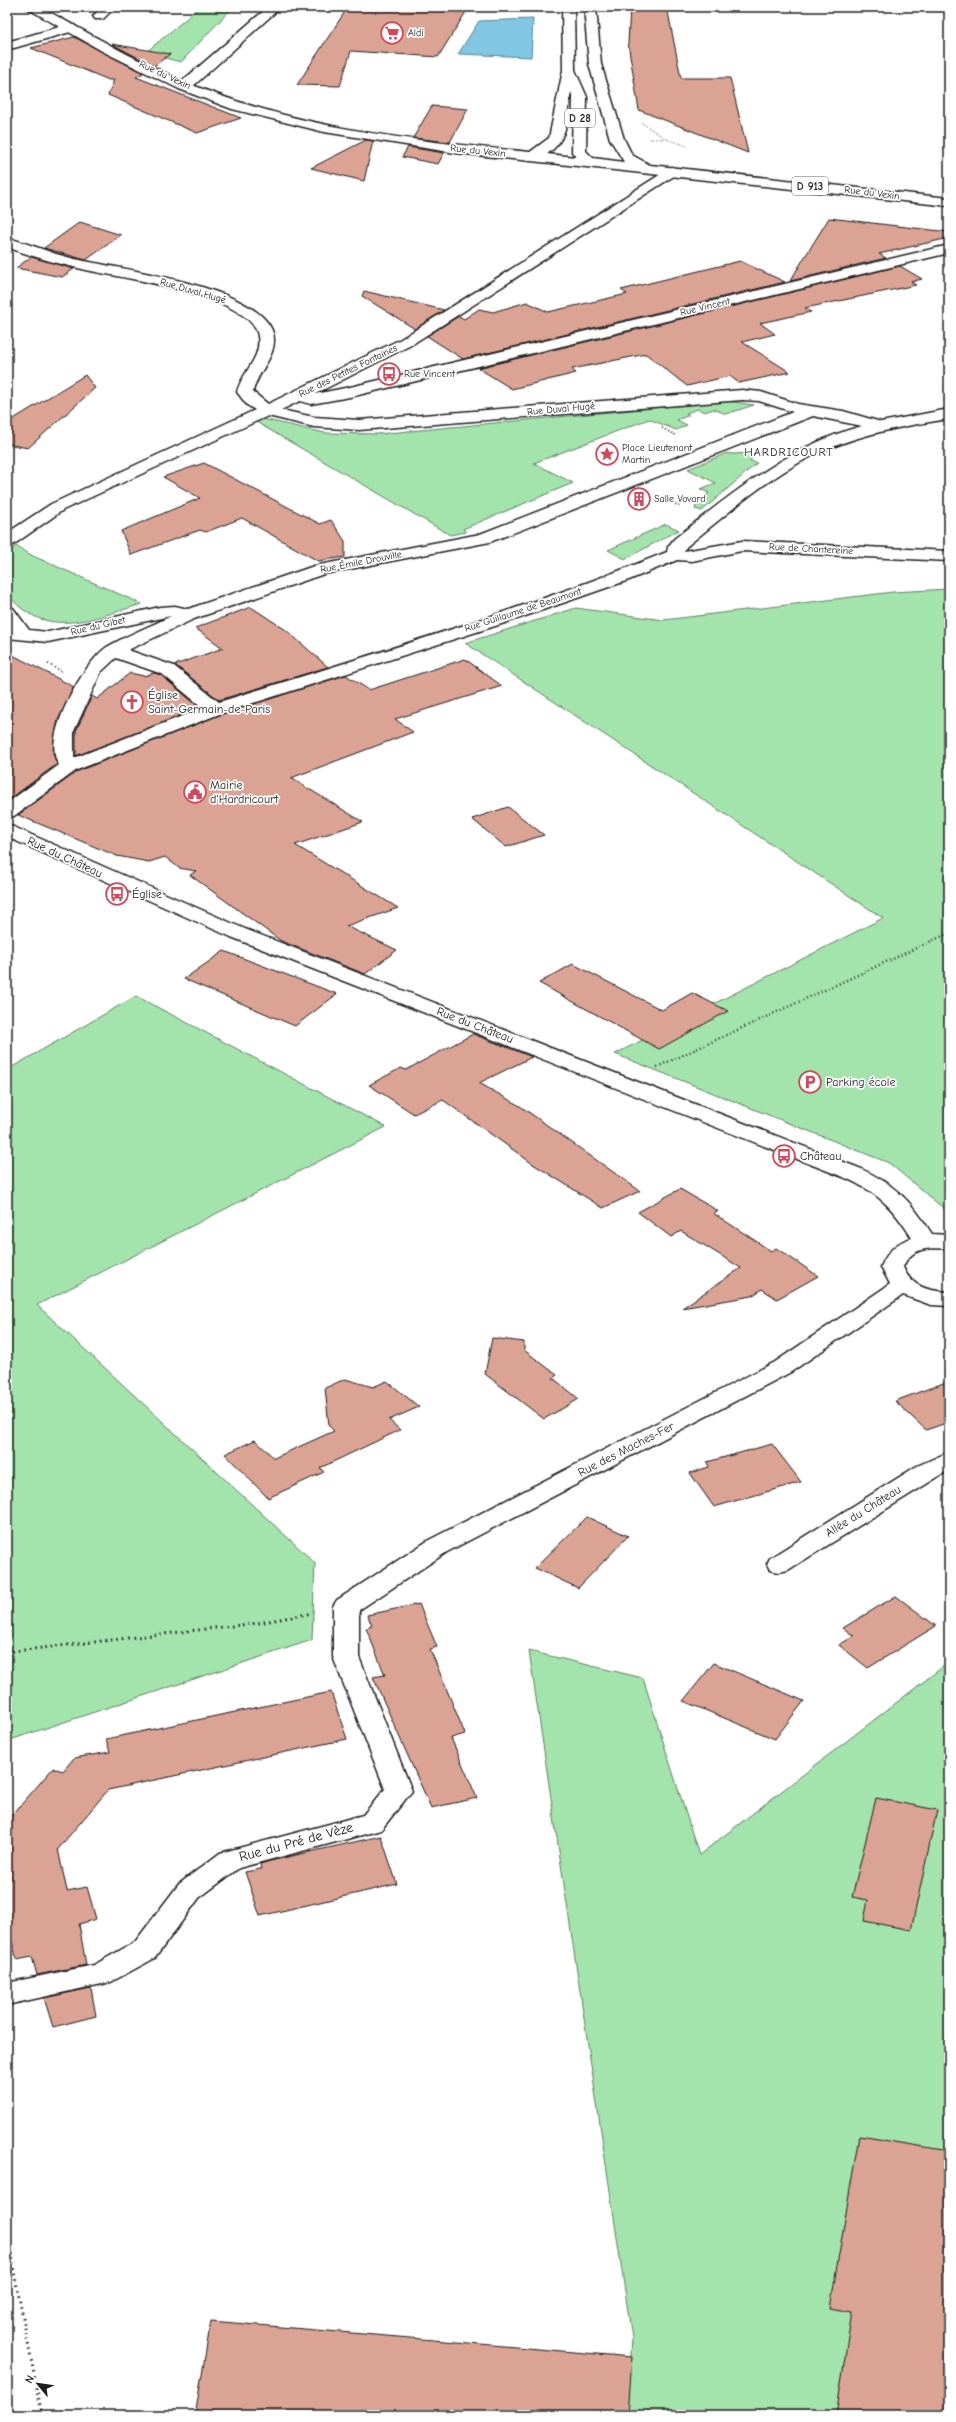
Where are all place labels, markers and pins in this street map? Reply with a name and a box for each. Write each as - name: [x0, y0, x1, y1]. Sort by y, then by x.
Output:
- supermarket icon: Aldi: [379, 20, 405, 46]
- place label: Aldi: [408, 27, 424, 39]
- bus stop icon: Rue Vincent: [376, 361, 402, 387]
- place label: Rue Vincent: [404, 368, 456, 380]
- place icon: Place Lieutenant Martin: [594, 441, 620, 467]
- place label: Place Lieutenant Martin: [622, 442, 693, 466]
- building icon: Salle Vovard: [626, 486, 652, 512]
- place label: Salle Vovard: [654, 493, 705, 505]
- place label: Église Saint-Germain-de-Paris: [148, 688, 270, 716]
- church icon: Église Saint-Germain-de-Paris: [119, 689, 145, 715]
- place label: Mairie d'Hardricourt: [210, 778, 279, 806]
- public building icon: Mairie d'Hardricourt: [182, 779, 208, 805]
- bus stop icon: Église: [104, 881, 130, 907]
- place label: Église: [132, 887, 162, 901]
- parking icon: Parking école: [797, 1069, 823, 1095]
- place label: Parking école: [826, 1075, 896, 1089]
- bus stop icon: Château: [771, 1143, 797, 1169]
- place label: Château: [800, 1149, 841, 1163]

